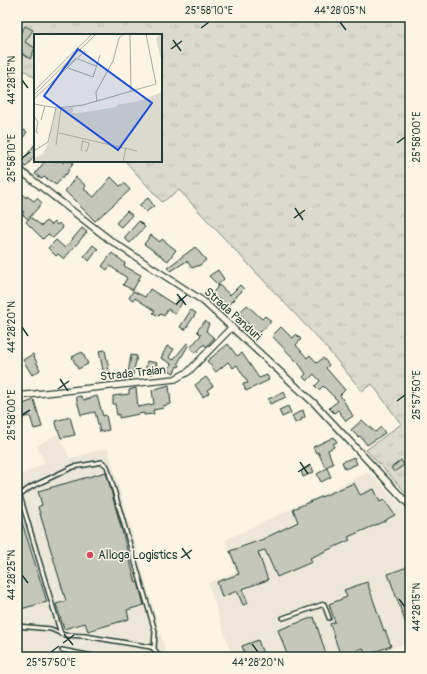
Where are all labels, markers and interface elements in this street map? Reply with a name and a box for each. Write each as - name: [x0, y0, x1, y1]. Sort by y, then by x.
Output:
- text: 25°58'10"E: [185, 5, 233, 17]
- text: 44°28'05"N: [314, 5, 366, 17]
- inset map: [34, 34, 162, 162]
- text: 44°28'15"N: [6, 55, 18, 104]
- text: 25°58'00"E: [411, 112, 423, 162]
- text: 25°58'10"E: [6, 134, 18, 182]
- street label: Strada Panduri: [201, 285, 265, 344]
- text: 44°28'20"N: [6, 301, 18, 353]
- street label: Strada Traian: [99, 363, 167, 384]
- text: 25°57'50"E: [411, 370, 423, 420]
- text: 25°58'00"E: [6, 390, 18, 440]
- place label: Alloga Logistics: [98, 548, 178, 563]
- text: 44°28'25"N: [6, 550, 18, 600]
- marker: Alloga Logistics: [85, 550, 95, 560]
- text: 44°28'15"N: [411, 582, 423, 631]
- text: 25°57'50"E: [26, 657, 76, 669]
- text: 44°28'20"N: [232, 657, 284, 669]

